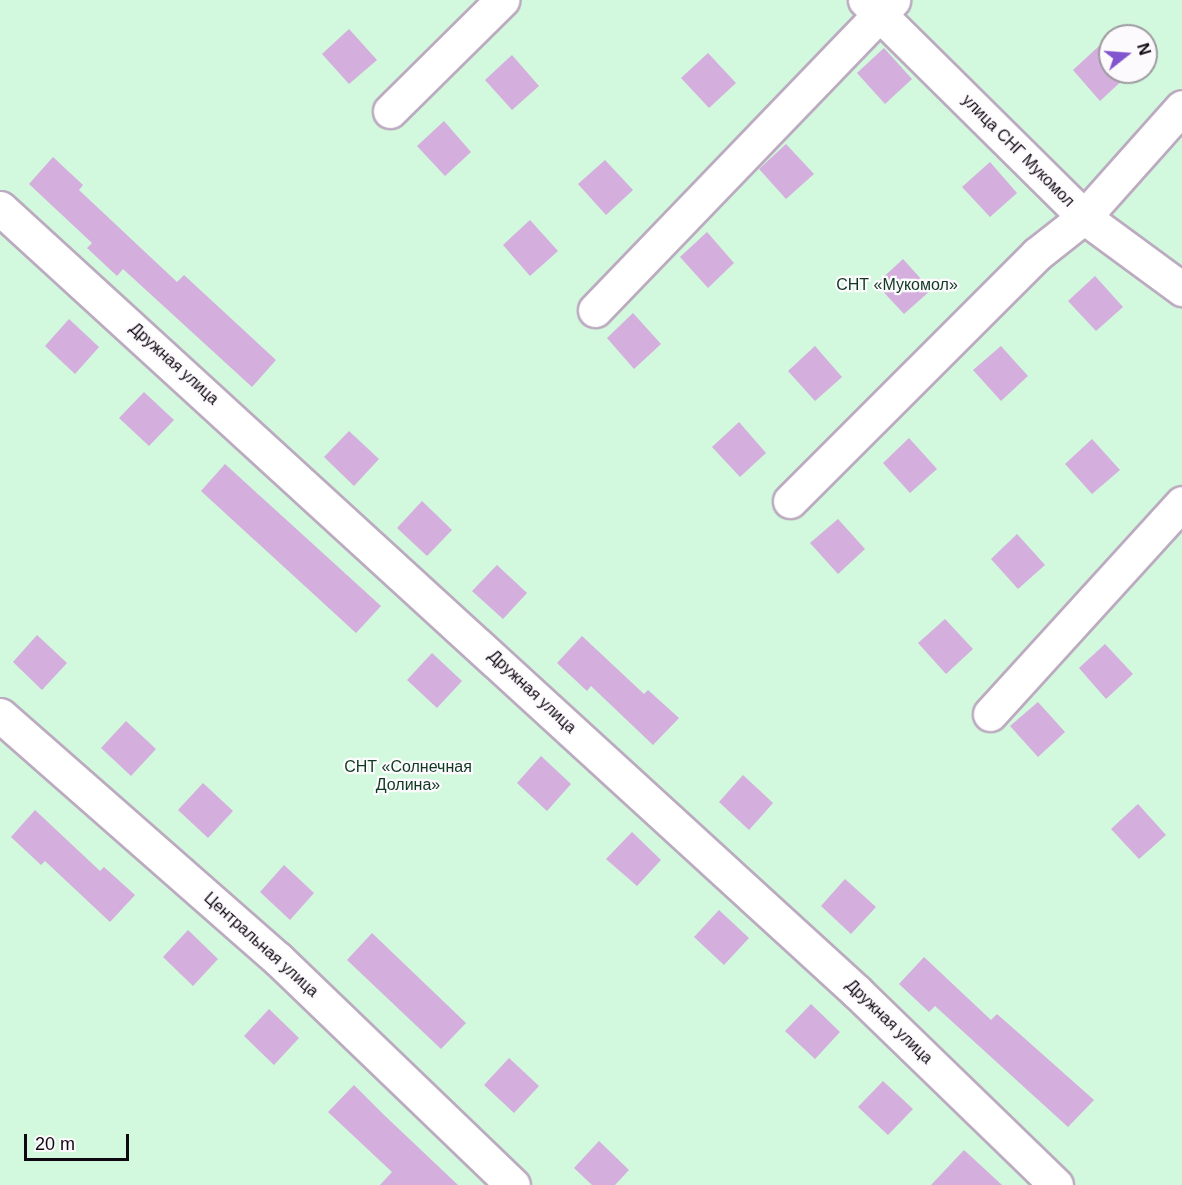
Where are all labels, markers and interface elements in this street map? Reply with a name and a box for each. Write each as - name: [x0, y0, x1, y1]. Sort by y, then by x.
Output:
- north arrow: [1098, 24, 1158, 84]
- text: N: [1134, 41, 1154, 57]
- street label: улица СНГ Мукомол: [958, 91, 1078, 211]
- park label: СНТ «Мукомол»: [836, 275, 958, 295]
- street label: Дружная улица: [125, 319, 223, 409]
- street label: Дружная улица: [484, 646, 580, 738]
- park label: СНТ «Солнечная Долина»: [344, 757, 472, 795]
- street label: Центральная улица: [200, 889, 322, 1001]
- street label: Дружная улица: [842, 976, 936, 1068]
- scale bar: [27, 1122, 132, 1160]
- text: 20 m: [35, 1134, 75, 1154]

